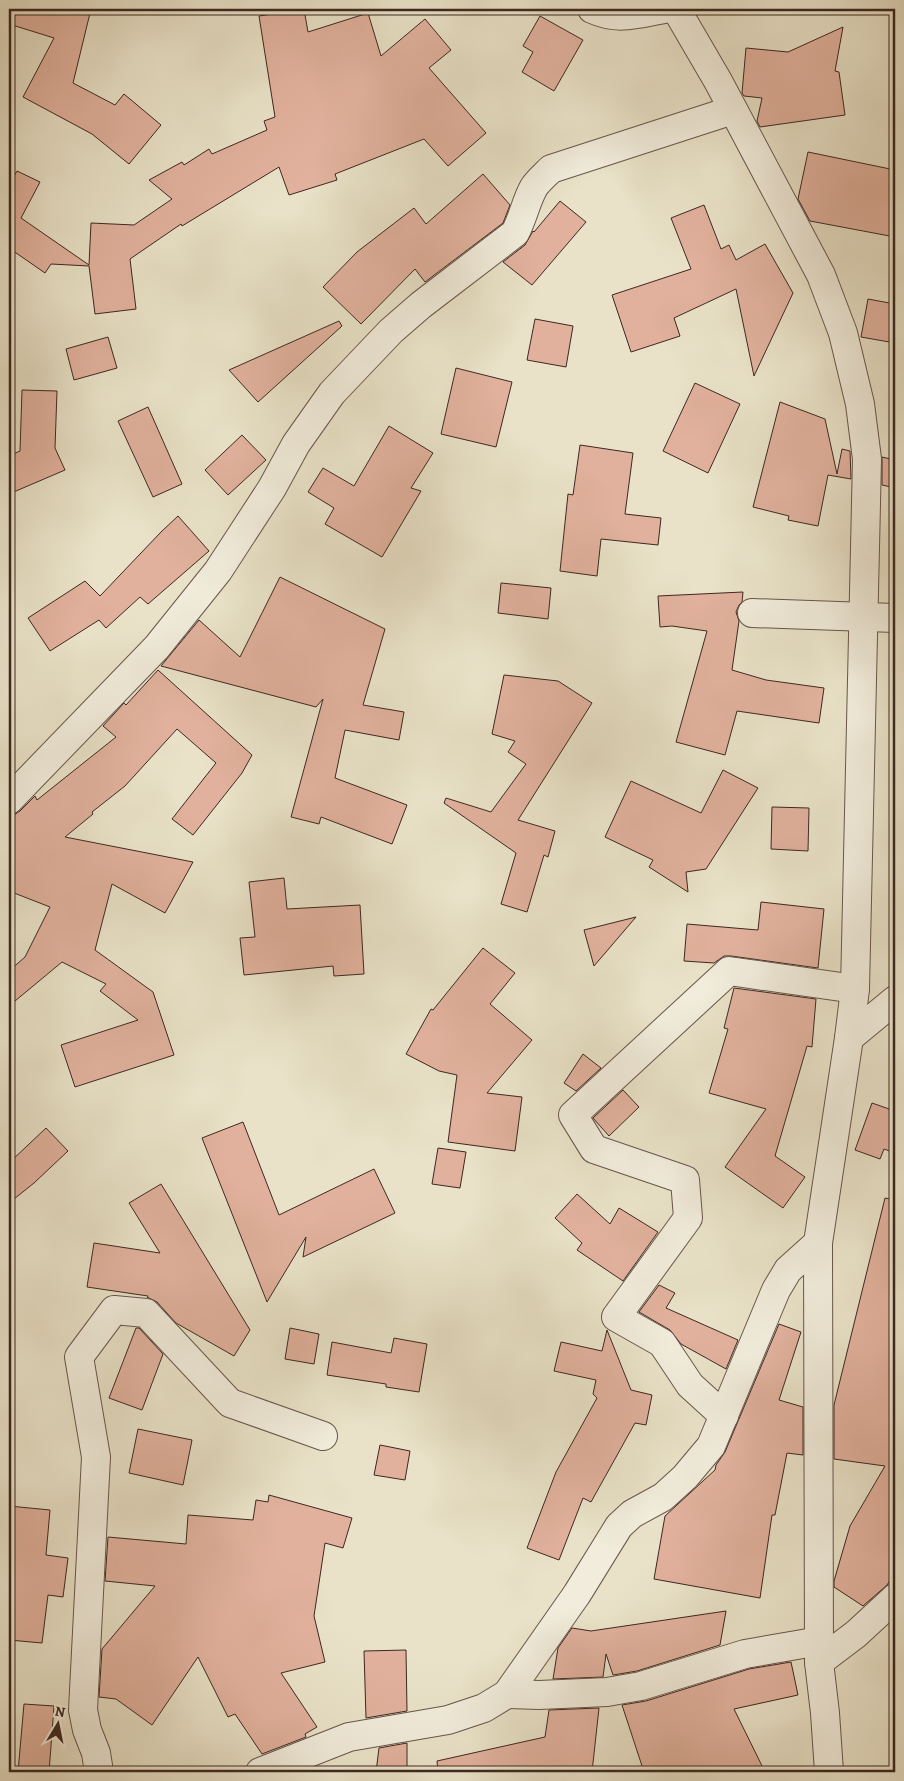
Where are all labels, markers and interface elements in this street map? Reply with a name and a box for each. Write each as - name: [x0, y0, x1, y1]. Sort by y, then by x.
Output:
- north arrow: [32, 1698, 82, 1748]
- text: N: [53, 1701, 67, 1722]

